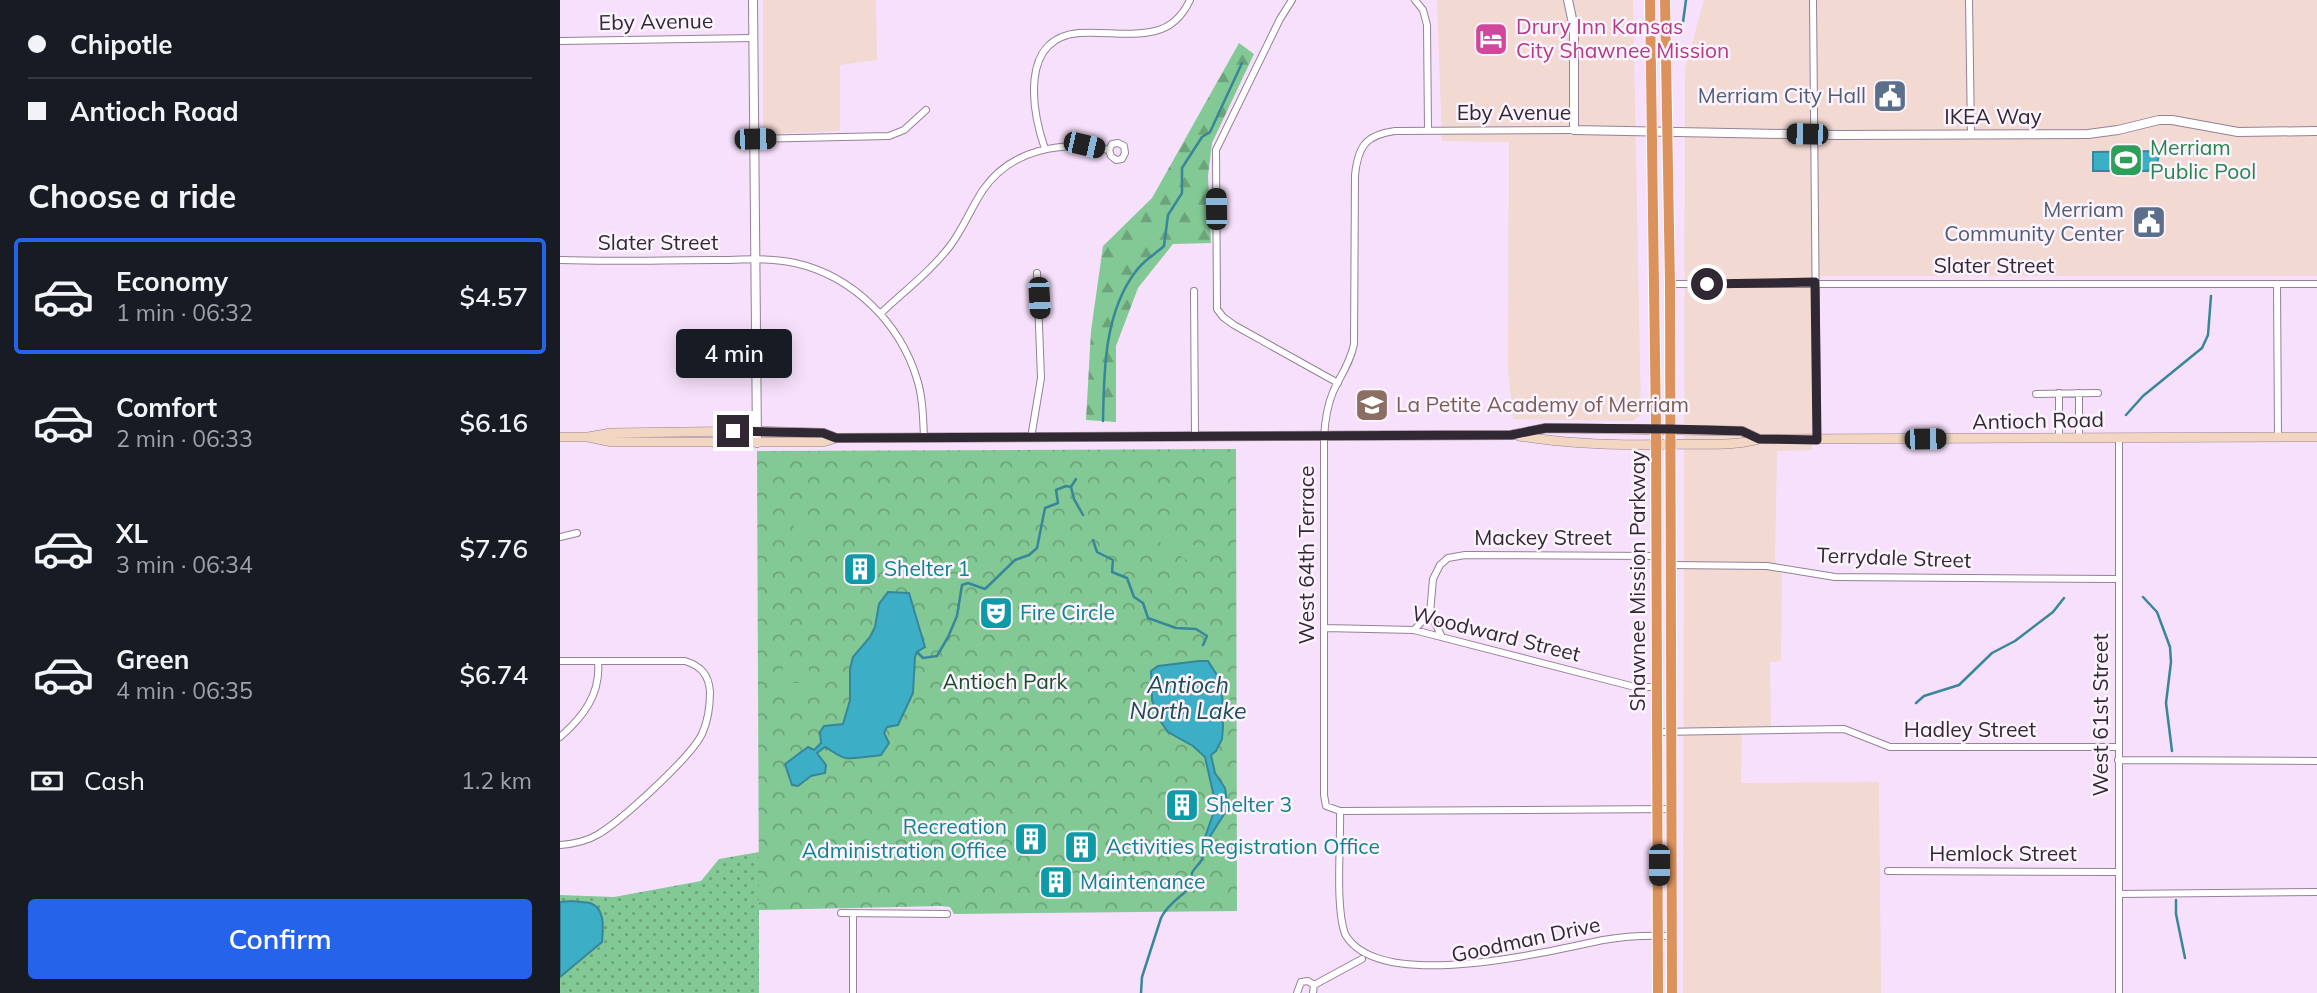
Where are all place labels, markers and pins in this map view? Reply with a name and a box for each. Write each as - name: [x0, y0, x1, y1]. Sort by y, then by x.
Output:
- place label: Drury Inn Kansas City Shawnee Mission: [1516, 13, 1729, 63]
- hotel icon: Drury Inn Kansas City Shawnee Mission: [1472, 20, 1510, 58]
- public building icon: Merriam City Hall: [1871, 77, 1909, 115]
- place label: Merriam City Hall: [1698, 82, 1866, 108]
- place label: Merriam Public Pool: [2150, 134, 2256, 184]
- sports icon: Merriam Public Pool: [2107, 141, 2145, 179]
- place label: Merriam Community Center: [1944, 196, 2124, 246]
- public building icon: Merriam Community Center: [2130, 203, 2168, 241]
- school or university icon: La Petite Academy of Merriam: [1353, 386, 1391, 424]
- place label: La Petite Academy of Merriam: [1396, 391, 1689, 417]
- building icon: Shelter 1: [841, 550, 879, 588]
- place label: Shelter 1: [884, 555, 970, 581]
- theatre icon: Fire Circle: [977, 594, 1015, 632]
- place label: Fire Circle: [1020, 599, 1115, 625]
- building icon: Shelter 3: [1163, 786, 1201, 824]
- place label: Shelter 3: [1206, 791, 1292, 817]
- place label: Recreation Administration Office: [802, 813, 1007, 863]
- building icon: Recreation Administration Office: [1012, 820, 1050, 858]
- building icon: Activities Registration Office: [1062, 828, 1100, 866]
- place label: Activities Registration Office: [1106, 833, 1380, 859]
- building icon: Maintenance: [1037, 863, 1075, 901]
- place label: Maintenance: [1080, 868, 1205, 894]

